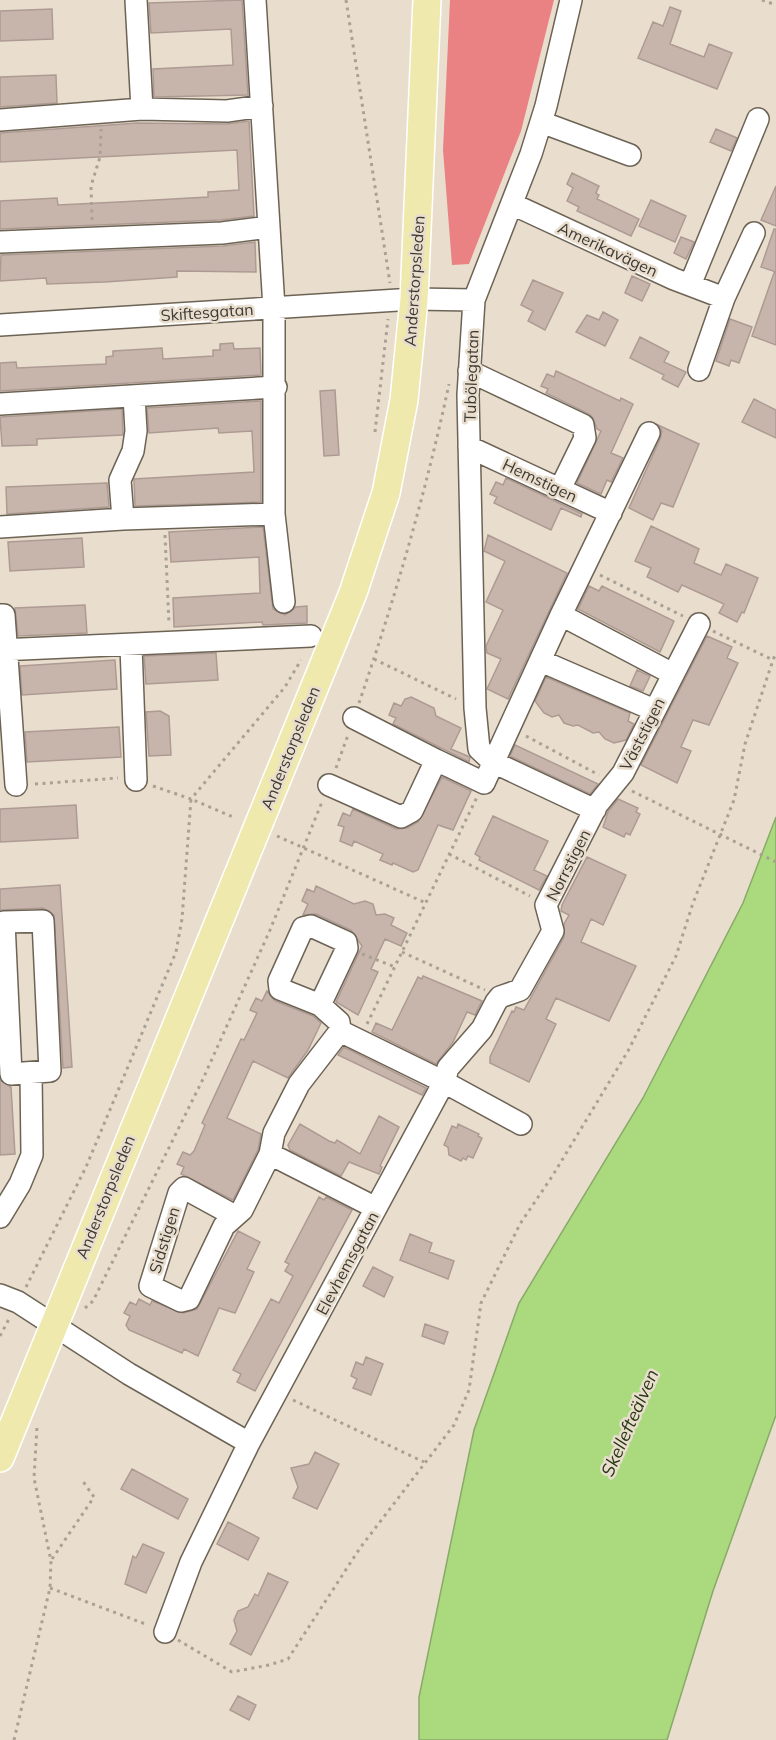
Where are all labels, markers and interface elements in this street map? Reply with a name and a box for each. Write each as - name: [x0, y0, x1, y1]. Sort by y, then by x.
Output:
- street label: Anderstorpsleden: [399, 215, 429, 347]
- street label: Amerikavägen: [555, 217, 661, 281]
- street label: Skiftesgatan: [160, 299, 254, 325]
- street label: Tubölegatan: [459, 329, 483, 423]
- street label: Hemstigen: [500, 454, 580, 506]
- street label: Anderstorpsleden: [256, 683, 324, 813]
- street label: Väststigen: [615, 694, 669, 774]
- street label: Norrstigen: [541, 826, 595, 904]
- street label: Anderstorpsleden: [71, 1132, 139, 1262]
- street label: Sidstigen: [144, 1204, 184, 1276]
- street label: Elevhemsgatan: [311, 1208, 383, 1318]
- water label: Skellefteälven: [596, 1366, 663, 1480]

